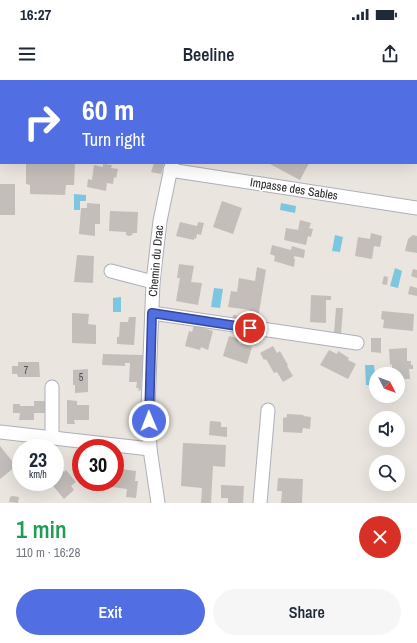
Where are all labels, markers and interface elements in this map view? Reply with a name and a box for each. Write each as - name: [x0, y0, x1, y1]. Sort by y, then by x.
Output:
- text: 16:27: [20, 4, 51, 25]
- text: Beeline: [183, 42, 234, 67]
- icon: menu: [16, 43, 38, 65]
- icon: share: [379, 43, 401, 65]
- text: 60 m: [82, 91, 134, 129]
- icon: right: [16, 96, 68, 148]
- text: Turn right: [82, 127, 145, 152]
- street label: Impasse des Sables: [249, 174, 339, 204]
- street label: Chemin du Drac: [145, 225, 167, 297]
- pin: [233, 311, 267, 345]
- icon: arrive: [239, 317, 261, 339]
- house number: 7: [24, 364, 29, 377]
- north arrow: [369, 367, 405, 403]
- map controls: [369, 367, 405, 491]
- house number: 5: [79, 371, 84, 384]
- position arrow: [128, 400, 170, 442]
- button: sound: [369, 411, 405, 447]
- speed limit sign: 30: [72, 439, 124, 491]
- text: 23: [29, 446, 47, 473]
- button: search: [369, 455, 405, 491]
- text: km/h: [29, 468, 47, 481]
- text: 1 min: [16, 513, 67, 545]
- button: close: [359, 516, 401, 558]
- text: 110 m · 16:28: [16, 544, 80, 561]
- button: Exit: [16, 589, 205, 635]
- button: Share: [213, 589, 401, 635]

